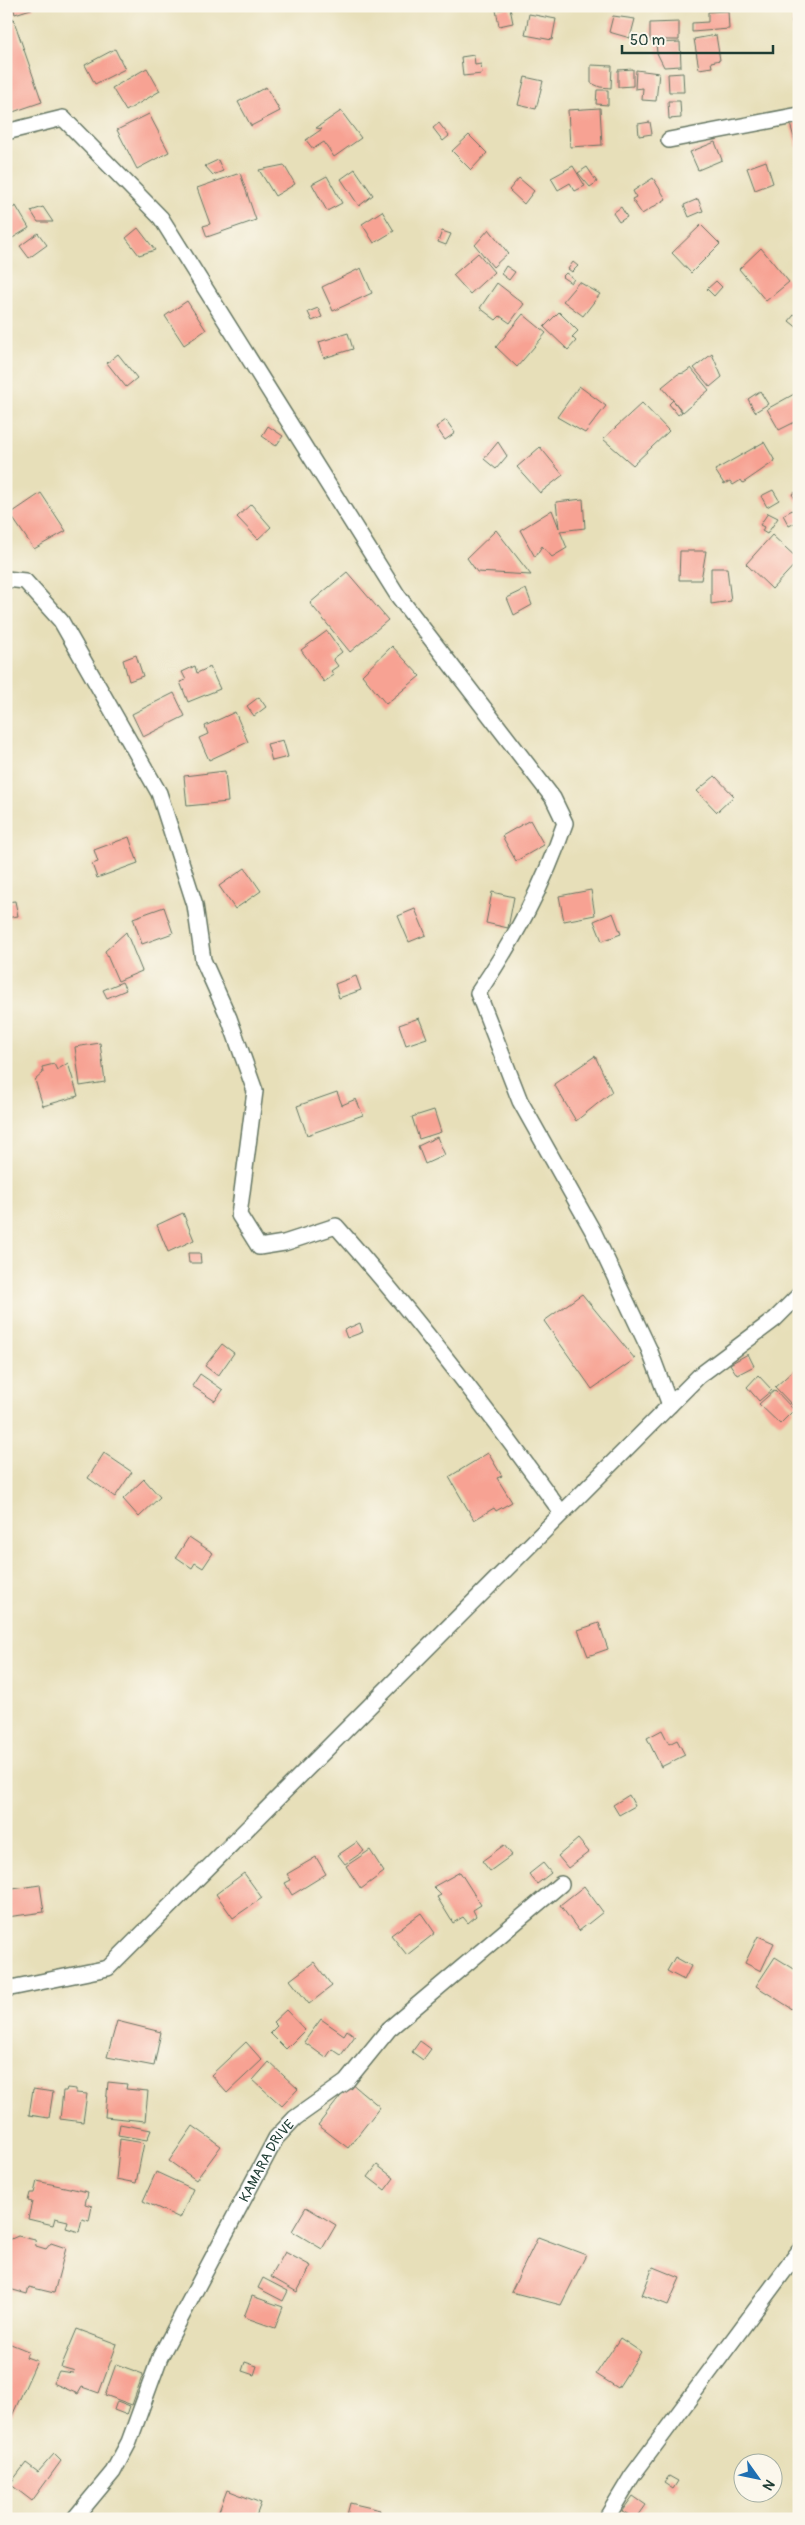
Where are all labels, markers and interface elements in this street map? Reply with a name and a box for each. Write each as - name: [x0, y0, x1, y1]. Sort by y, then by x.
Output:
- scale bar: [622, 22, 774, 54]
- text: 50 m: [630, 31, 665, 50]
- street label: KAMARA DRIVE: [236, 2116, 298, 2205]
- north arrow: [732, 2452, 782, 2502]
- text: N: [759, 2476, 778, 2493]

